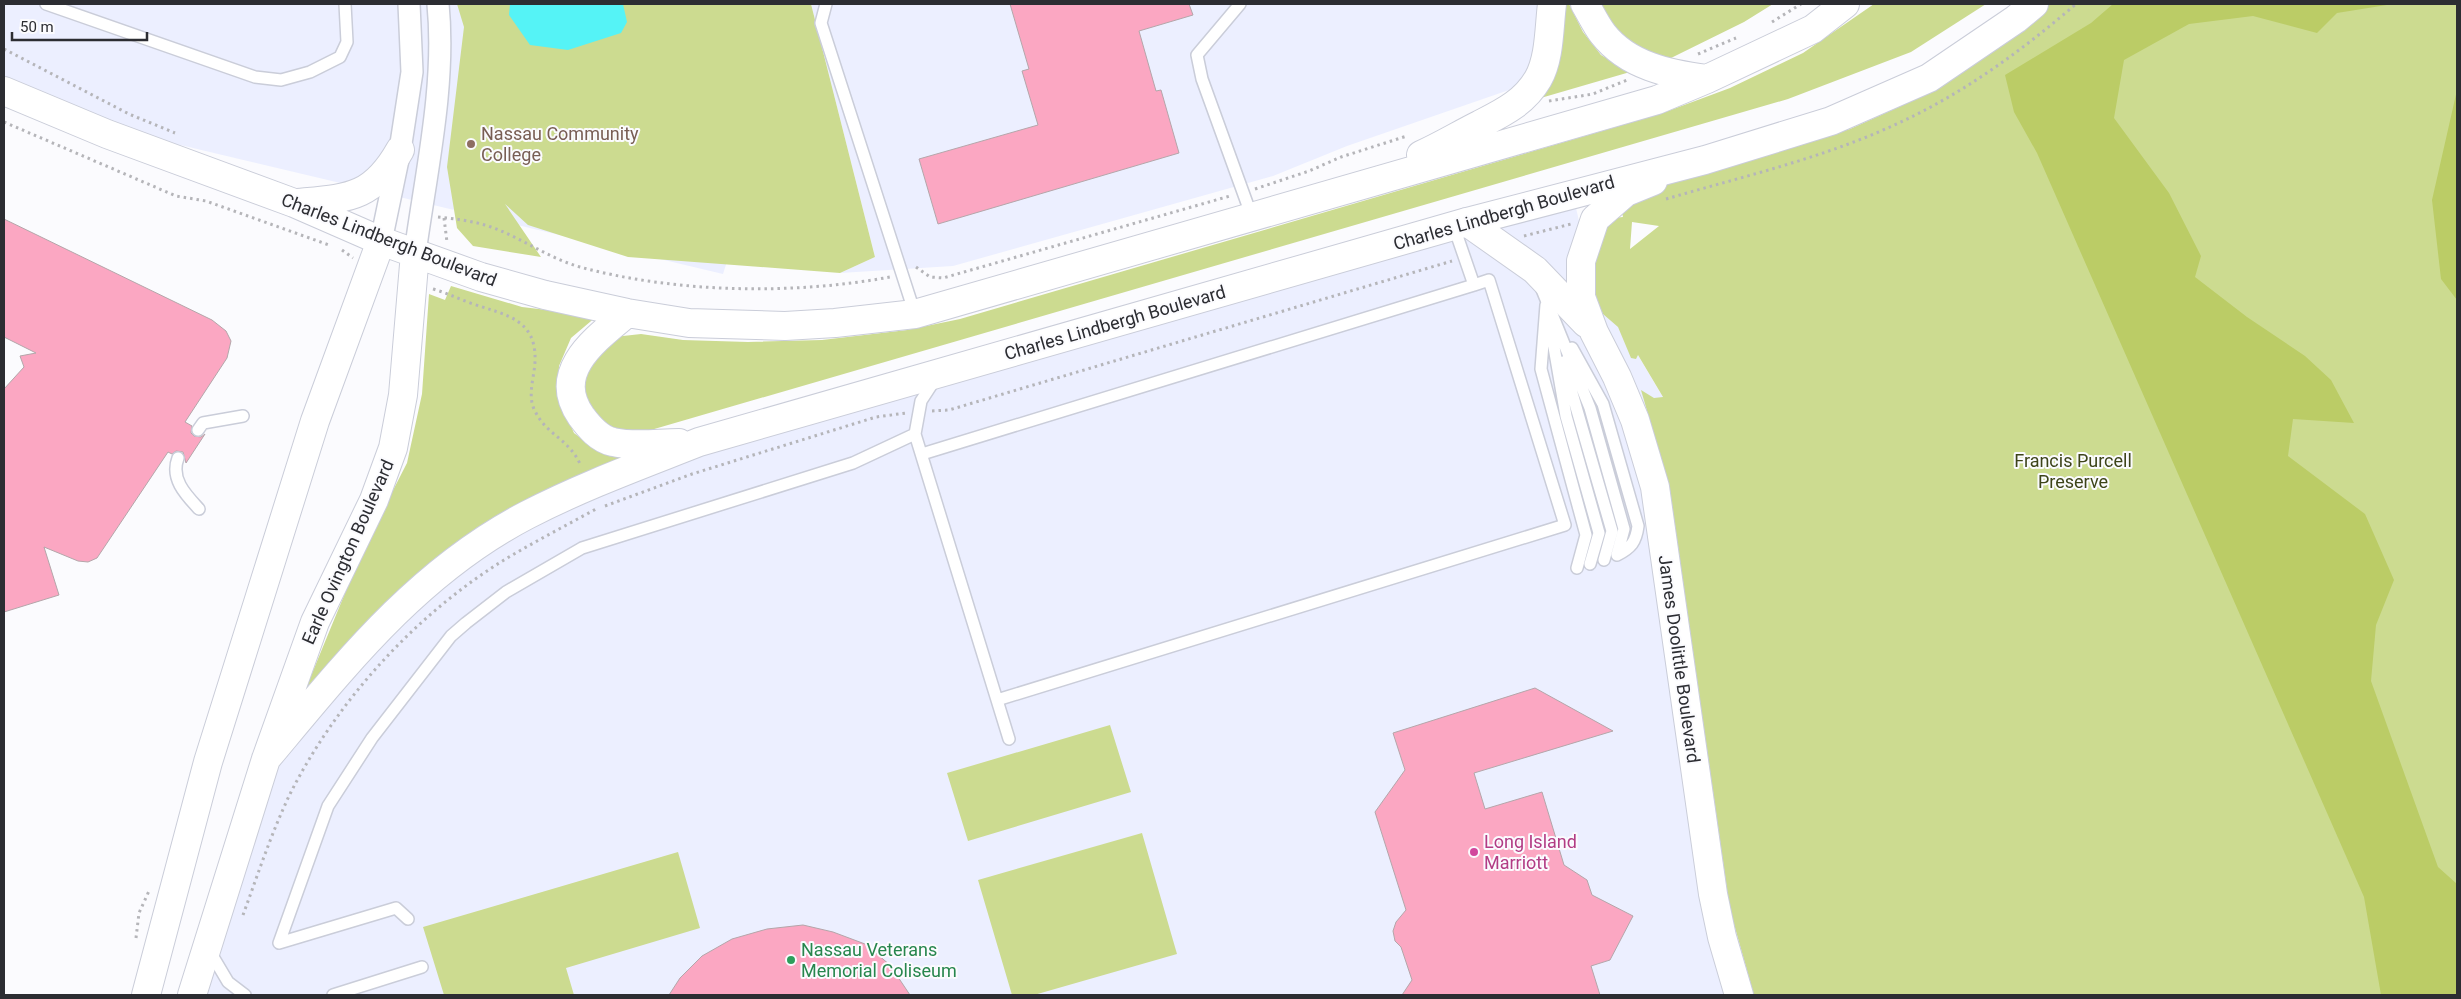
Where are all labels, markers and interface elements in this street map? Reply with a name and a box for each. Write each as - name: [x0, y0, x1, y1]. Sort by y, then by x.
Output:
- scale bar: [12, 10, 148, 42]
- text: 50 m: [20, 18, 54, 36]
- place label: Nassau Community College: [481, 123, 639, 165]
- marker: Nassau Community College: [465, 138, 477, 150]
- street label: Charles Lindbergh Boulevard: [1391, 171, 1617, 254]
- street label: Charles Lindbergh Boulevard: [278, 189, 500, 290]
- street label: Charles Lindbergh Boulevard: [1002, 281, 1228, 364]
- park label: Francis Purcell Preserve: [2014, 450, 2132, 492]
- street label: Earle Ovington Boulevard: [297, 456, 398, 647]
- street label: James Doolittle Boulevard: [1655, 554, 1704, 764]
- place label: Long Island Marriott: [1484, 831, 1577, 873]
- marker: Long Island Marriott: [1468, 846, 1480, 858]
- place label: Nassau Veterans Memorial Coliseum: [801, 939, 957, 981]
- marker: Nassau Veterans Memorial Coliseum: [785, 954, 797, 966]

